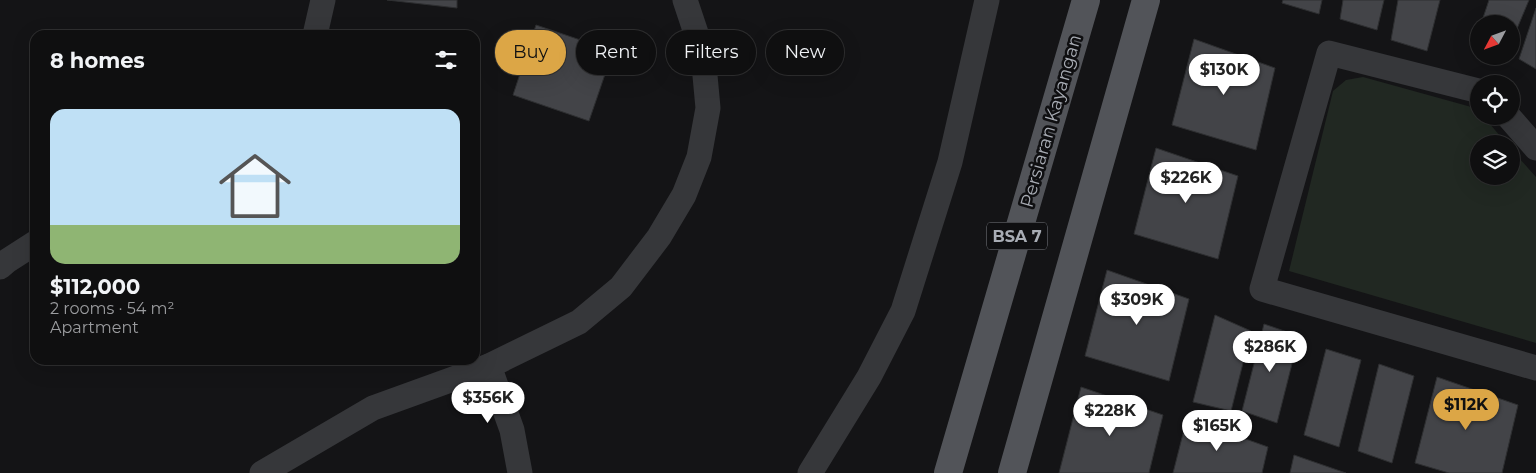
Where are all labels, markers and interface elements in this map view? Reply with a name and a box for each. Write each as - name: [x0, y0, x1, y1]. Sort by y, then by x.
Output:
- north arrow: [1470, 15, 1520, 65]
- map controls: [1470, 15, 1520, 185]
- chip: Buy: [495, 30, 566, 75]
- chip: Rent: [576, 30, 656, 75]
- chip: Filters: [666, 30, 756, 75]
- chip: New: [766, 30, 844, 75]
- street label: Persiaran Kayangan: [1016, 32, 1086, 210]
- icon: filters: [432, 46, 460, 74]
- text: 8 homes: [50, 48, 145, 73]
- pin: $130K: [1189, 54, 1259, 96]
- text: $130K: [1200, 60, 1248, 79]
- button: locate: [1470, 75, 1520, 125]
- button: layers: [1470, 135, 1520, 185]
- icon: home: [210, 141, 300, 231]
- pin: $226K: [1151, 162, 1221, 204]
- text: $226K: [1160, 168, 1212, 187]
- road number: BSA 7: [987, 222, 1047, 250]
- text: $112,000: [50, 274, 140, 299]
- pin: $309K: [1102, 284, 1172, 326]
- text: $309K: [1111, 290, 1163, 309]
- text: 2 rooms · 54 m²: [50, 299, 174, 318]
- text: Apartment: [50, 318, 139, 337]
- pin: $286K: [1235, 330, 1305, 373]
- text: $286K: [1244, 337, 1296, 356]
- pin: $356K: [453, 382, 523, 424]
- text: $356K: [462, 388, 514, 407]
- pin: $112K: [1431, 388, 1501, 431]
- pin: $228K: [1075, 394, 1145, 437]
- text: $112K: [1444, 395, 1488, 414]
- text: $228K: [1084, 401, 1136, 420]
- pin: $165K: [1182, 410, 1252, 452]
- text: $165K: [1193, 416, 1241, 435]

